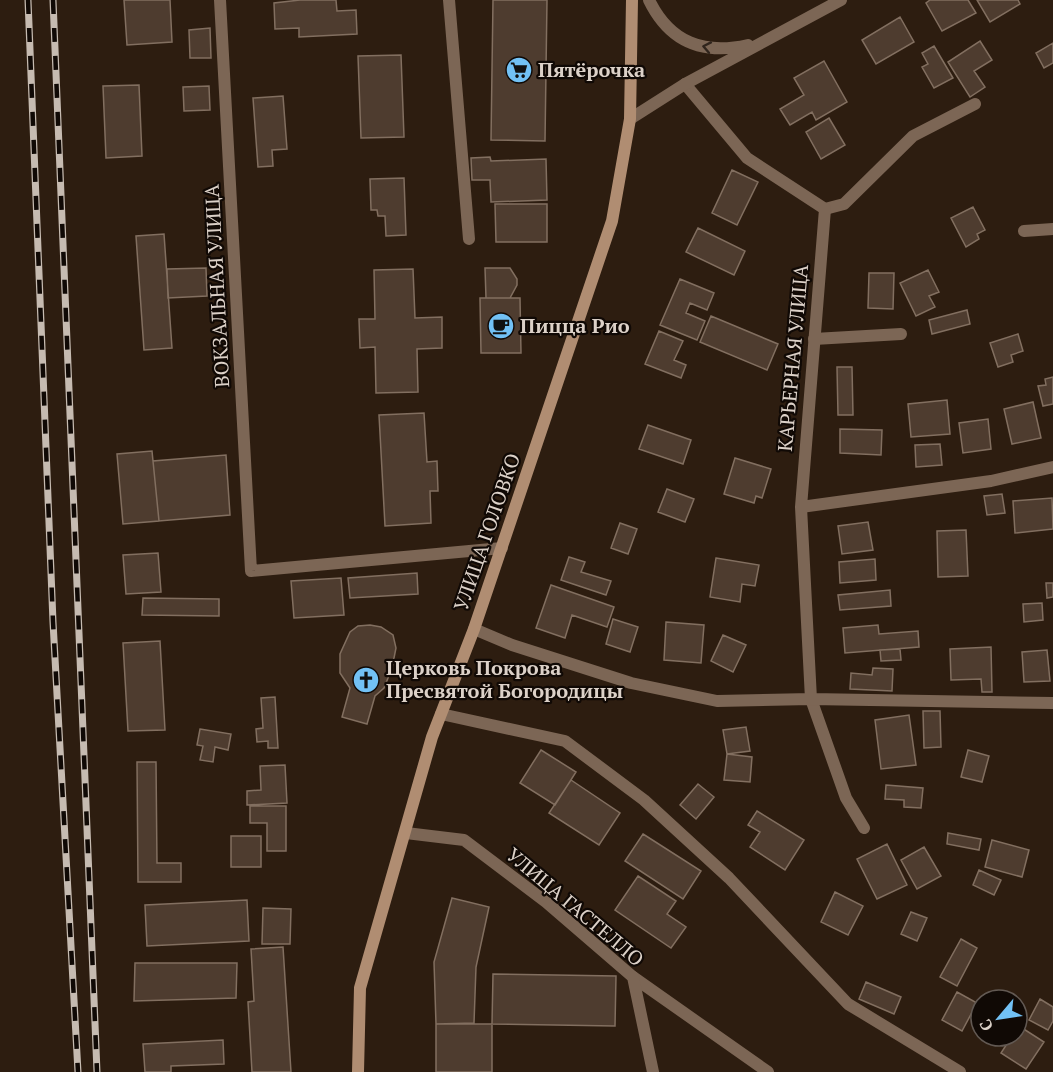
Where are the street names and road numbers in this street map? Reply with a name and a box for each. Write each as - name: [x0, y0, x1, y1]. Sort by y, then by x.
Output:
- street label: ВОКЗАЛЬНАЯ УЛИЦА: [198, 183, 235, 388]
- street label: КАРЬЕРНАЯ УЛИЦА: [771, 263, 814, 453]
- street label: УЛИЦА ГОЛОВКО: [447, 450, 526, 614]
- street label: УЛИЦА ГАСТЕЛЛО: [501, 841, 650, 972]

